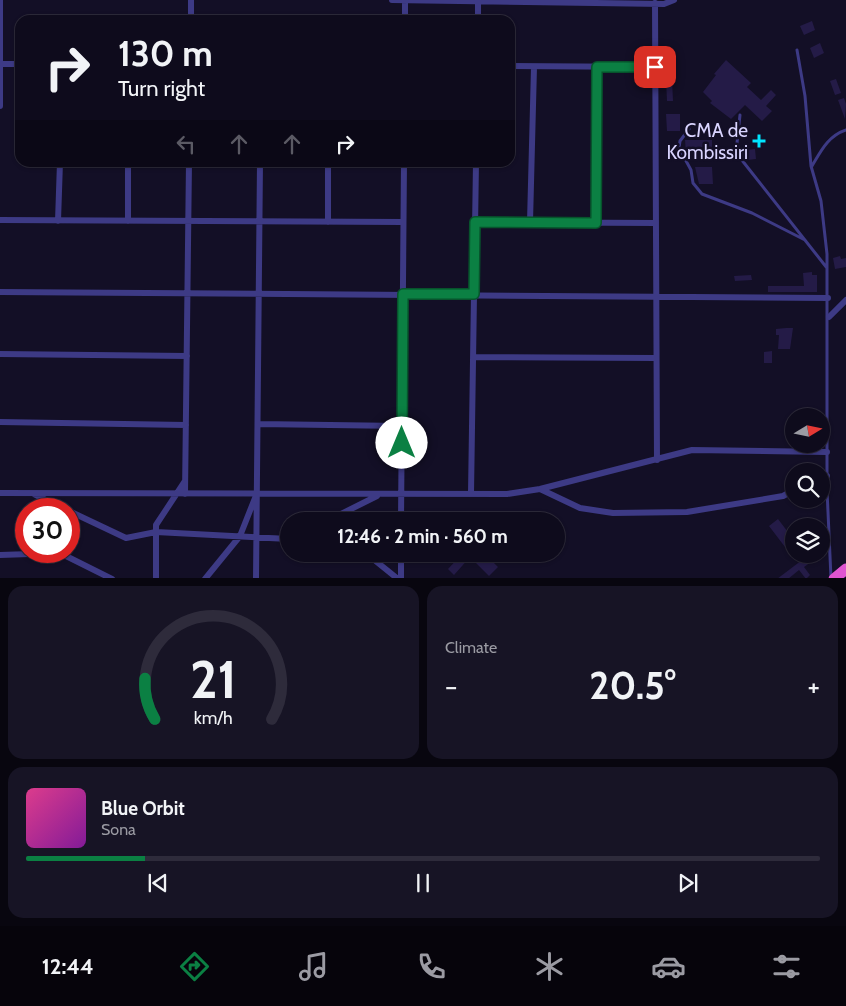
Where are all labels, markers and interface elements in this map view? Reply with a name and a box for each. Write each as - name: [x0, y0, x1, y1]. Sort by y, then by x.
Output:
- text: 130 m: [118, 32, 213, 75]
- icon: right: [35, 35, 100, 100]
- pin: [634, 46, 676, 88]
- icon: arrive: [641, 53, 669, 81]
- text: Turn right: [118, 75, 205, 102]
- place label: CMA de Kombissiri: [666, 119, 748, 164]
- icon: left: [172, 130, 200, 158]
- icon: ahead: [225, 130, 253, 158]
- icon: ahead: [278, 130, 306, 158]
- icon: right: [331, 130, 359, 158]
- marker: CMA de Kombissiri: [752, 134, 766, 148]
- north arrow: [785, 408, 830, 452]
- map controls: [785, 408, 830, 563]
- position arrow: [375, 416, 427, 468]
- button: search: [785, 463, 830, 508]
- speed limit sign: 30: [15, 498, 80, 563]
- button: layers: [785, 518, 830, 563]
- text: 12:46 · 2 min · 560 m: [337, 525, 508, 548]
- text: Climate: [445, 638, 497, 657]
- text: 21: [190, 648, 237, 711]
- text: 20.5°: [589, 662, 676, 709]
- text: −: [445, 669, 457, 703]
- text: +: [808, 669, 820, 703]
- text: km/h: [194, 707, 233, 728]
- text: Blue Orbit: [101, 797, 185, 820]
- text: Sona: [101, 820, 136, 839]
- icon: previous: [144, 869, 172, 897]
- icon: pause: [409, 869, 437, 897]
- icon: next: [674, 869, 702, 897]
- icon: directions: [177, 949, 212, 984]
- icon: music: [296, 949, 331, 984]
- icon: phone: [414, 949, 449, 984]
- icon: climate: [532, 949, 567, 984]
- icon: car: [651, 949, 686, 984]
- icon: filters: [769, 949, 804, 984]
- text: 12:44: [42, 953, 94, 980]

